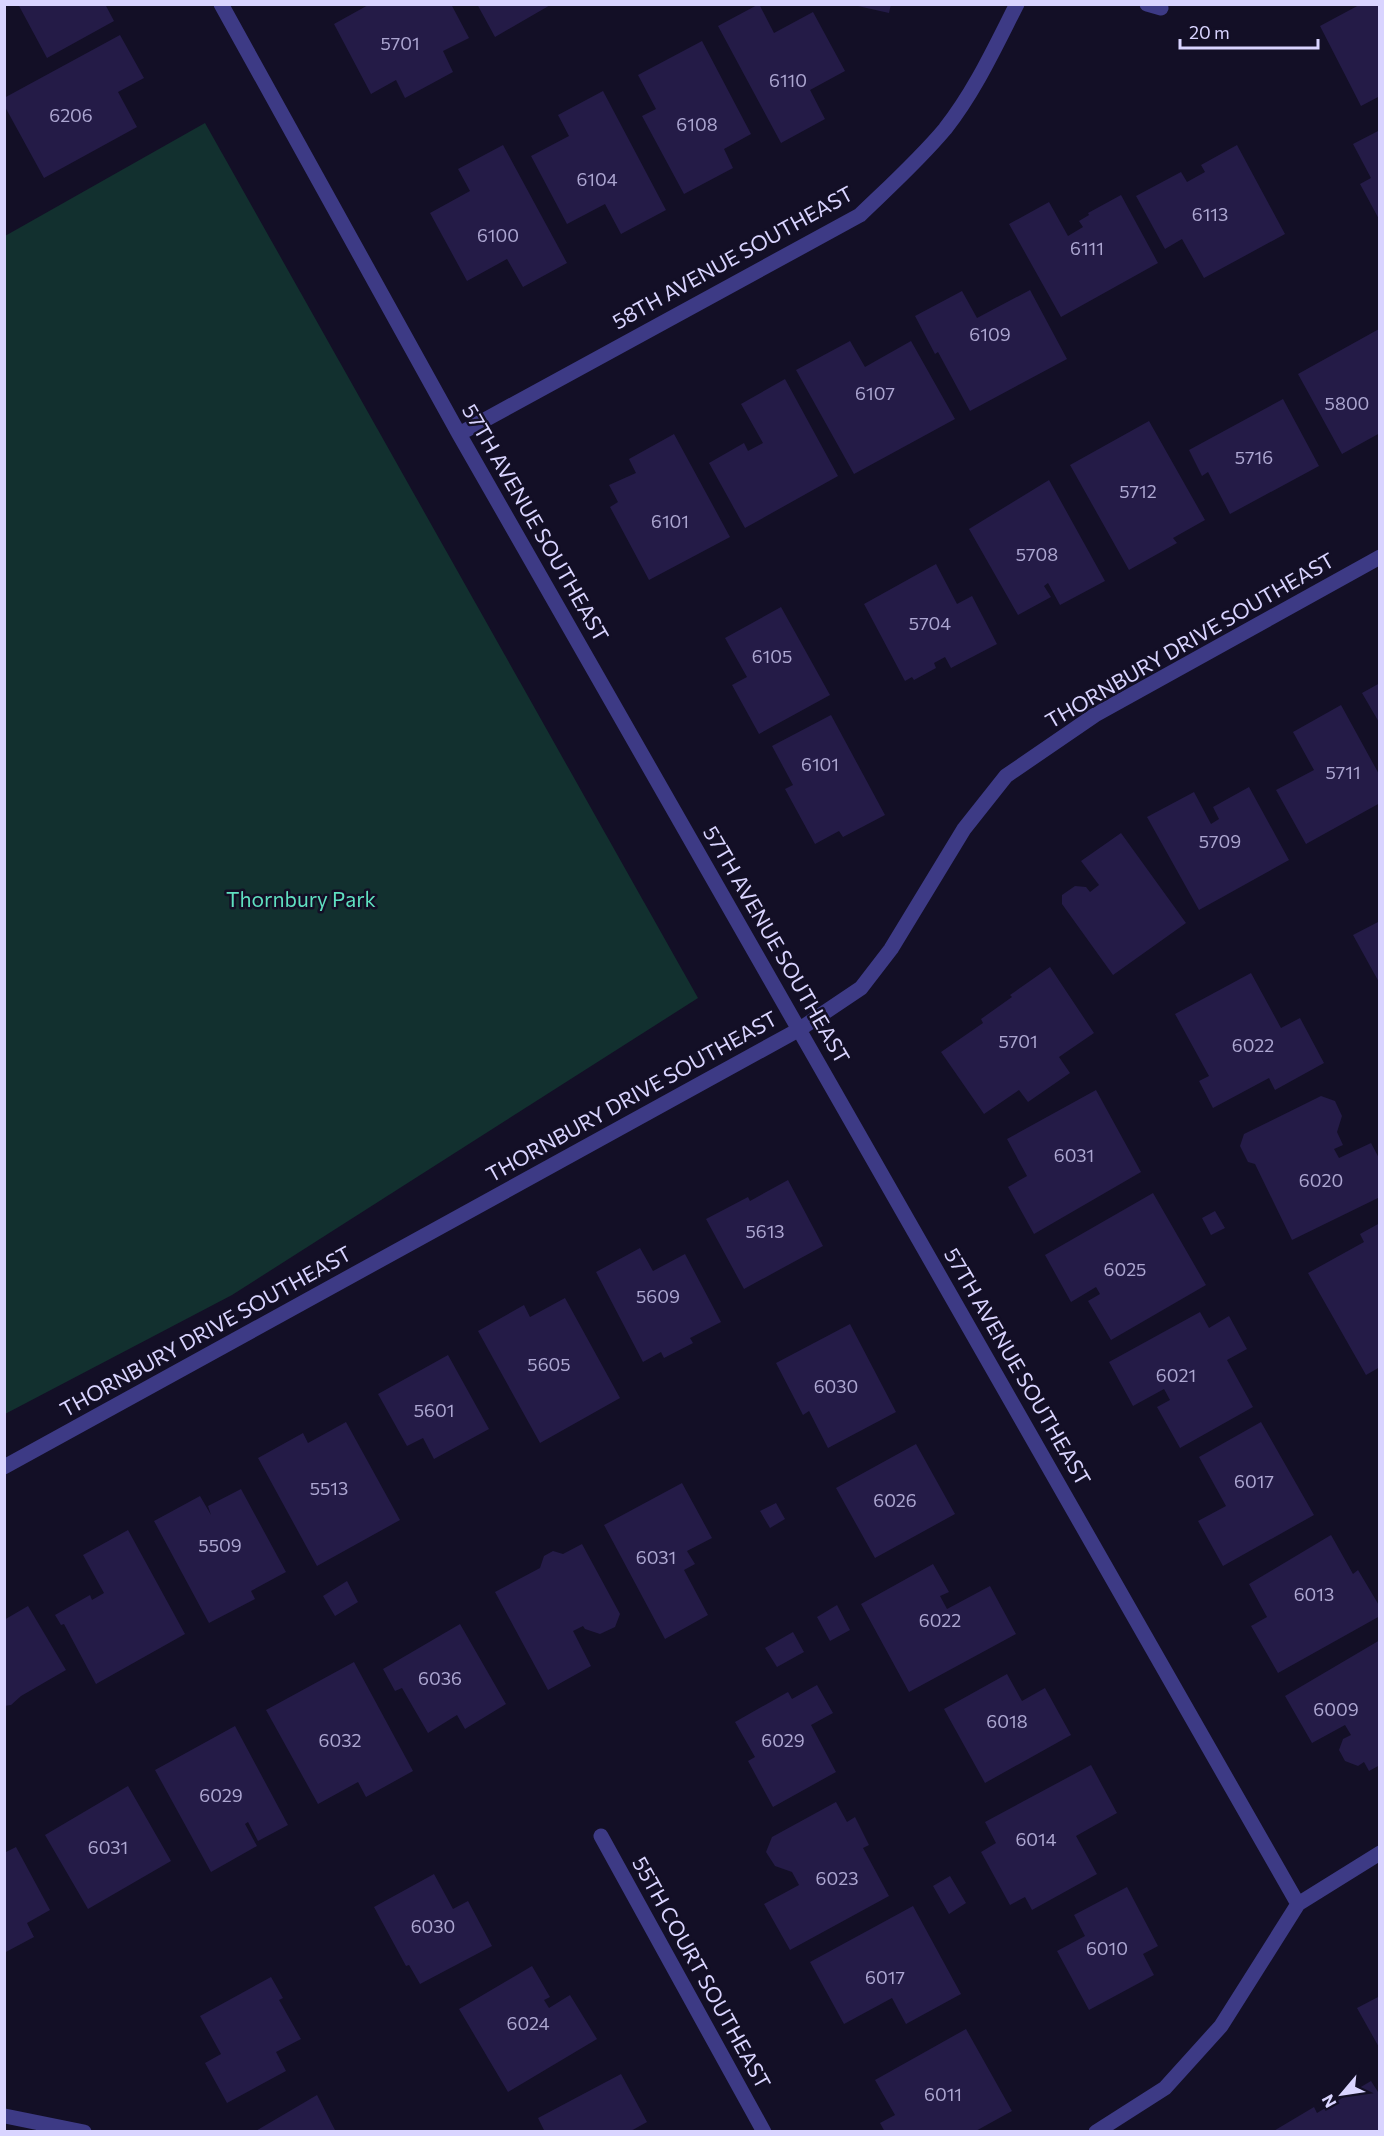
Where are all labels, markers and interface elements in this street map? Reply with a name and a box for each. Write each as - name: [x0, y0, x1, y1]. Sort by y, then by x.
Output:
- scale bar: [1180, 12, 1318, 50]
- text: 20 m: [1189, 21, 1230, 43]
- house number: 5701: [380, 32, 420, 54]
- house number: 6110: [769, 69, 807, 91]
- house number: 6206: [49, 104, 93, 126]
- house number: 6108: [676, 113, 718, 135]
- house number: 6104: [576, 168, 618, 190]
- street label: 58TH AVENUE SOUTHEAST: [608, 180, 857, 333]
- house number: 6113: [1192, 203, 1228, 225]
- house number: 6100: [477, 224, 519, 246]
- house number: 6111: [1070, 237, 1104, 259]
- house number: 6109: [969, 323, 1011, 345]
- house number: 6107: [855, 382, 895, 404]
- house number: 5800: [1325, 392, 1369, 414]
- street label: 57TH AVENUE SOUTHEAST: [458, 399, 615, 646]
- house number: 5716: [1235, 446, 1273, 468]
- house number: 5712: [1119, 480, 1157, 502]
- house number: 6101: [651, 510, 689, 532]
- house number: 5708: [1016, 543, 1058, 565]
- street label: THORNBURY DRIVE SOUTHEAST: [1040, 547, 1338, 733]
- house number: 5704: [909, 612, 951, 634]
- house number: 6105: [752, 645, 792, 667]
- house number: 6101: [801, 753, 839, 775]
- house number: 5711: [1325, 761, 1361, 783]
- street label: 57TH AVENUE SOUTHEAST: [699, 821, 856, 1068]
- house number: 5709: [1199, 830, 1241, 852]
- park label: Thornbury Park: [226, 886, 376, 911]
- street label: THORNBURY DRIVE SOUTHEAST: [481, 1005, 781, 1186]
- house number: 5701: [998, 1030, 1038, 1052]
- house number: 6022: [1232, 1034, 1274, 1056]
- house number: 6031: [1054, 1144, 1094, 1166]
- house number: 6020: [1299, 1169, 1343, 1191]
- house number: 5613: [745, 1220, 785, 1242]
- street label: THORNBURY DRIVE SOUTHEAST: [55, 1240, 355, 1421]
- street label: 57TH AVENUE SOUTHEAST: [940, 1243, 1097, 1490]
- house number: 6025: [1104, 1258, 1146, 1280]
- house number: 5609: [636, 1285, 680, 1307]
- house number: 5605: [527, 1353, 571, 1375]
- house number: 6021: [1156, 1364, 1196, 1386]
- house number: 6030: [814, 1375, 858, 1397]
- house number: 5601: [414, 1399, 454, 1421]
- house number: 6017: [1234, 1470, 1274, 1492]
- house number: 5513: [310, 1477, 348, 1499]
- house number: 6026: [873, 1489, 917, 1511]
- house number: 5509: [198, 1534, 242, 1556]
- house number: 6031: [636, 1546, 676, 1568]
- house number: 6013: [1294, 1583, 1334, 1605]
- house number: 6022: [919, 1609, 961, 1631]
- house number: 6036: [418, 1667, 462, 1689]
- house number: 6009: [1313, 1698, 1359, 1720]
- house number: 6018: [986, 1710, 1028, 1732]
- house number: 6032: [319, 1729, 361, 1751]
- house number: 6029: [761, 1729, 805, 1751]
- house number: 6029: [199, 1784, 243, 1806]
- house number: 6014: [1015, 1828, 1057, 1850]
- house number: 6031: [88, 1836, 128, 1858]
- street label: 55TH COURT SOUTHEAST: [628, 1852, 777, 2093]
- house number: 6023: [816, 1867, 858, 1889]
- house number: 6030: [411, 1915, 455, 1937]
- house number: 6010: [1086, 1937, 1128, 1959]
- house number: 6017: [865, 1966, 905, 1988]
- house number: 6024: [506, 2012, 550, 2034]
- north arrow: [1312, 2064, 1372, 2124]
- house number: 6011: [924, 2083, 962, 2105]
- text: N: [1317, 2092, 1340, 2111]

